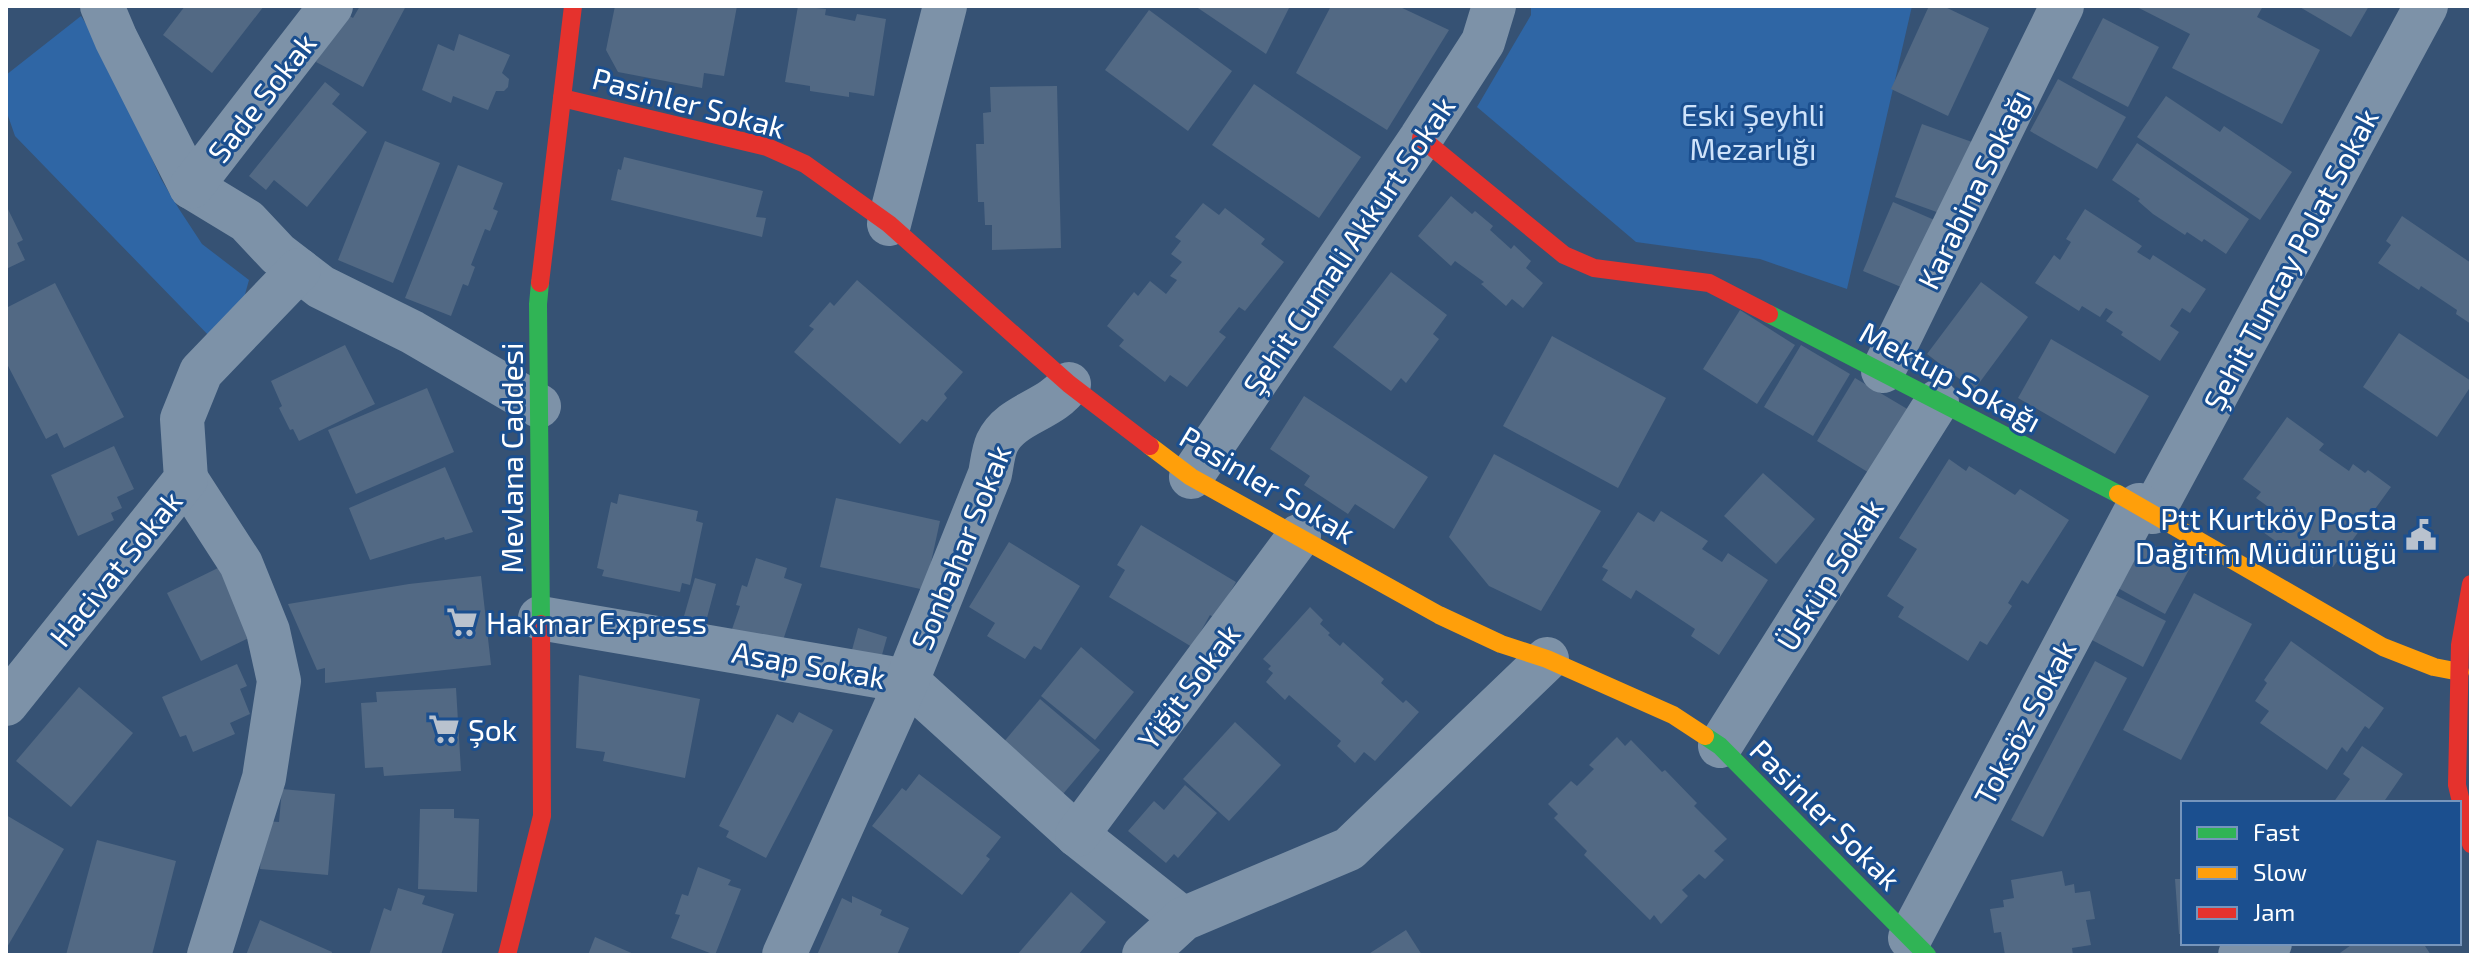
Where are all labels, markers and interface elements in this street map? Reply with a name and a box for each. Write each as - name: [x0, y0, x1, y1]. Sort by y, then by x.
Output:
- street label: Sade Sokak: [199, 25, 323, 169]
- street label: Pasinler Sokak: [589, 59, 789, 145]
- street label: Karabina Sokağı: [1909, 83, 2037, 295]
- street label: Şehit Cumali Akkurt Sokak: [1235, 89, 1462, 402]
- park label: Eski Şeyhli Mezarlığı: [1681, 96, 1825, 166]
- street label: Şehit Tuncay Polat Sokak: [2195, 102, 2386, 416]
- street label: Mektup Sokağı: [1854, 313, 2048, 439]
- street label: Mevlana Caddesi: [493, 343, 529, 573]
- street label: Pasinler Sokak: [1174, 418, 1362, 550]
- street label: Sonbahar Sokak: [903, 439, 1017, 655]
- street label: Hacivat Sokak: [41, 483, 189, 653]
- street label: Üsküp Sokak: [1768, 491, 1890, 657]
- place label: Ptt Kurtköy Posta Dağıtım Müdürlüğü: [2135, 500, 2397, 570]
- public building icon: Ptt Kurtköy Posta Dağıtım Müdürlüğü: [2404, 518, 2438, 552]
- place label: Hakmar Express: [486, 604, 707, 640]
- supermarket icon: Hakmar Express: [445, 605, 479, 639]
- street label: Yiğit Sokak: [1129, 616, 1247, 756]
- street label: Asap Sokak: [729, 633, 889, 695]
- street label: Toksöz Sokak: [1966, 633, 2082, 811]
- place label: Şok: [468, 711, 517, 748]
- supermarket icon: Şok: [427, 712, 461, 746]
- street label: Pasinler Sokak: [1743, 731, 1909, 897]
- legend: [2181, 801, 2461, 945]
- text: Fast: [2253, 817, 2300, 846]
- text: Slow: [2253, 857, 2307, 886]
- text: Jam: [2253, 897, 2295, 926]

